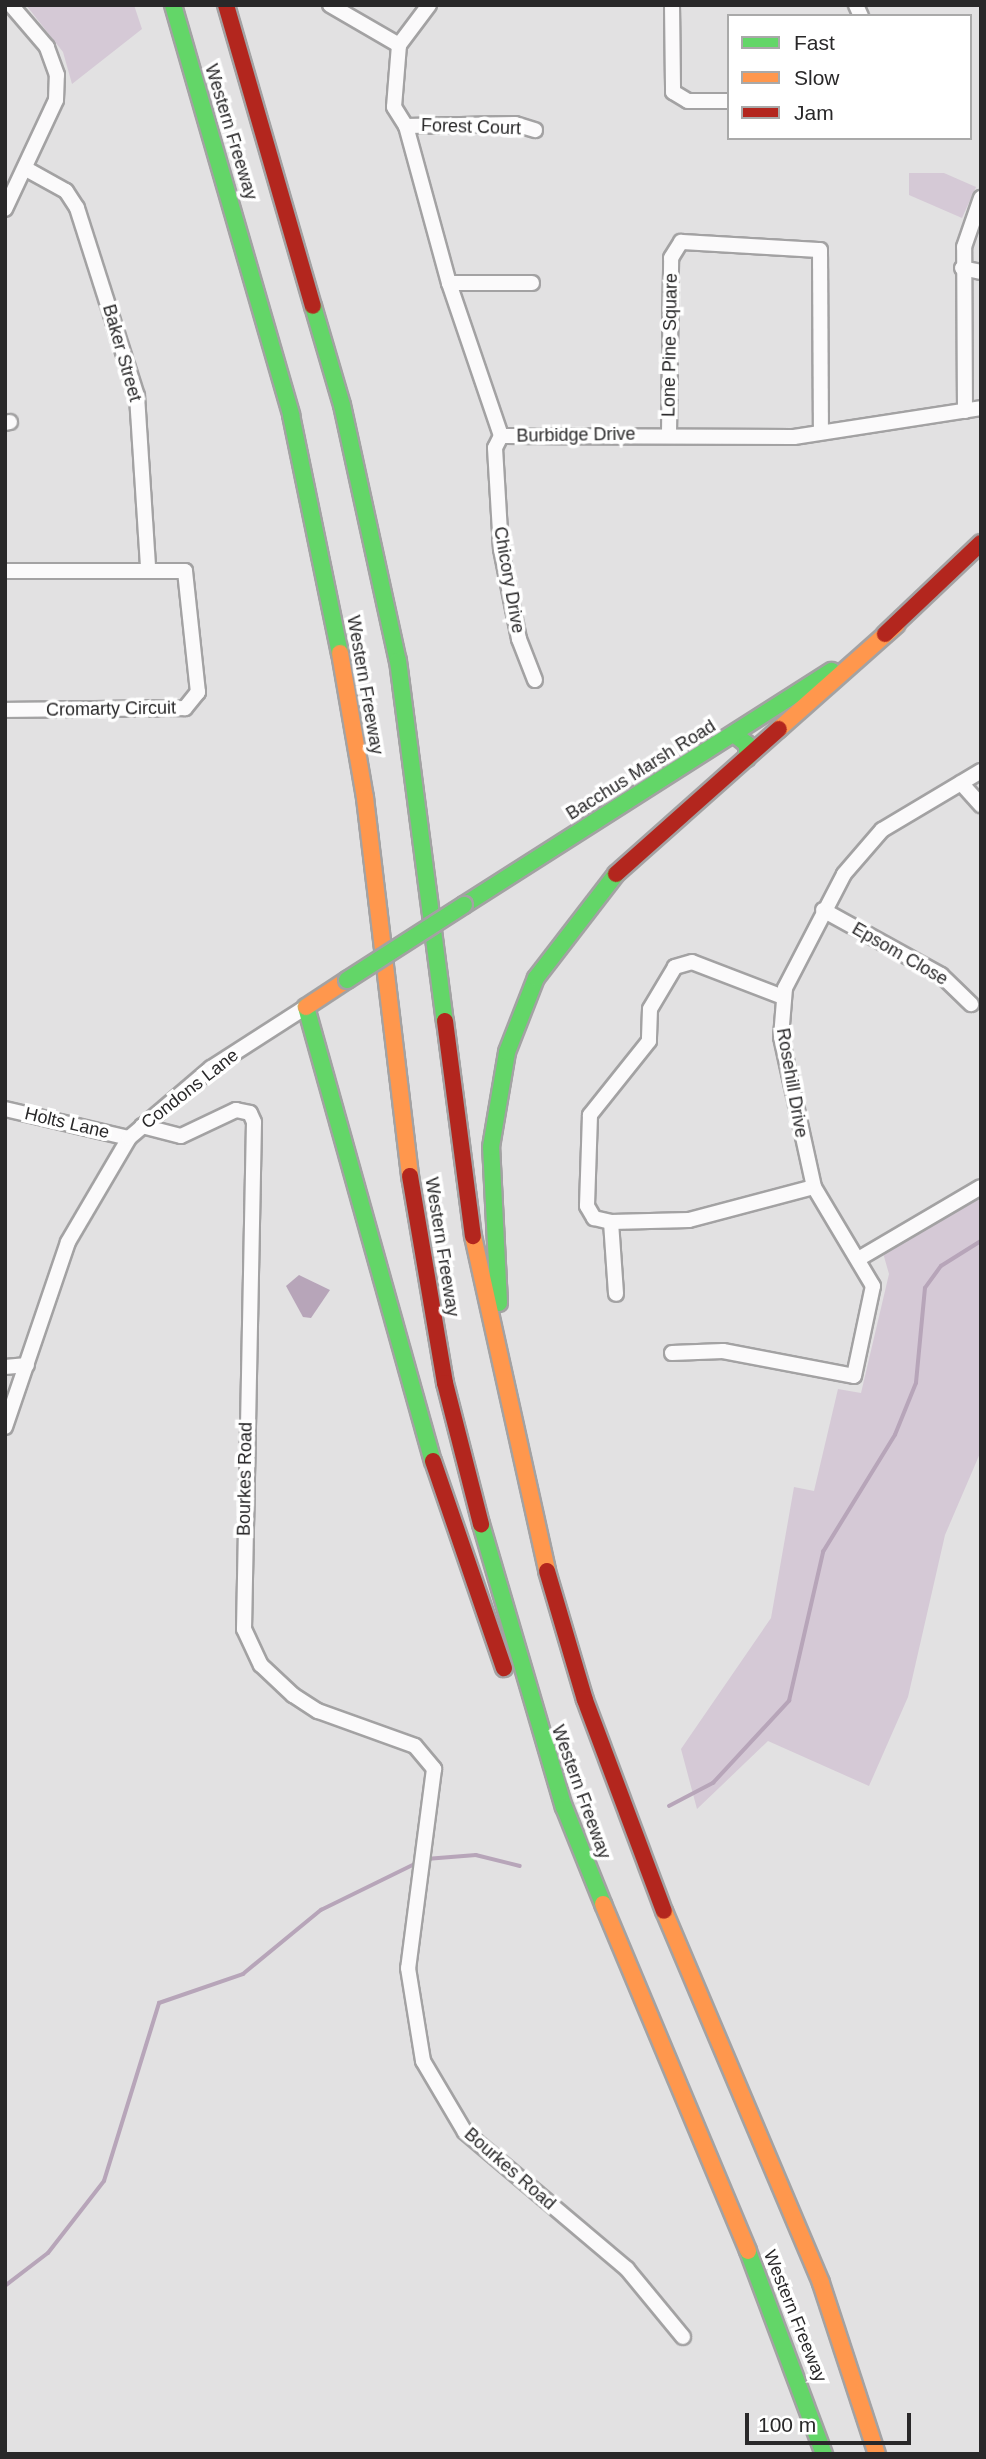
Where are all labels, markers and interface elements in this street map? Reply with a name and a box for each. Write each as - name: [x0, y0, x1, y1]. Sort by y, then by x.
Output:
- legend: [727, 14, 972, 140]
- text: Fast: [794, 31, 835, 54]
- street label: Western Freeway: [200, 62, 262, 202]
- text: Slow: [794, 66, 840, 89]
- text: Jam: [794, 101, 834, 124]
- street label: Forest Court: [421, 114, 521, 140]
- street label: Lone Pine Square: [658, 273, 682, 417]
- street label: Baker Street: [98, 302, 146, 404]
- street label: Burbidge Drive: [516, 423, 636, 447]
- street label: Chicory Drive: [489, 525, 529, 635]
- street label: Western Freeway: [342, 614, 388, 756]
- street label: Cromarty Circuit: [46, 697, 176, 721]
- street label: Bacchus Marsh Road: [562, 715, 720, 825]
- street label: Epsom Close: [848, 918, 952, 990]
- street label: Rosehill Drive: [772, 1026, 812, 1140]
- street label: Condons Lane: [137, 1044, 243, 1134]
- street label: Holts Lane: [23, 1103, 111, 1143]
- street label: Western Freeway: [420, 1176, 464, 1318]
- street label: Bourkes Road: [233, 1422, 257, 1536]
- street label: Western Freeway: [547, 1722, 615, 1862]
- street label: Bourkes Road: [460, 2123, 560, 2215]
- street label: Western Freeway: [759, 2247, 831, 2385]
- scale bar: [748, 2400, 914, 2444]
- text: 100 m: [758, 2413, 816, 2436]

